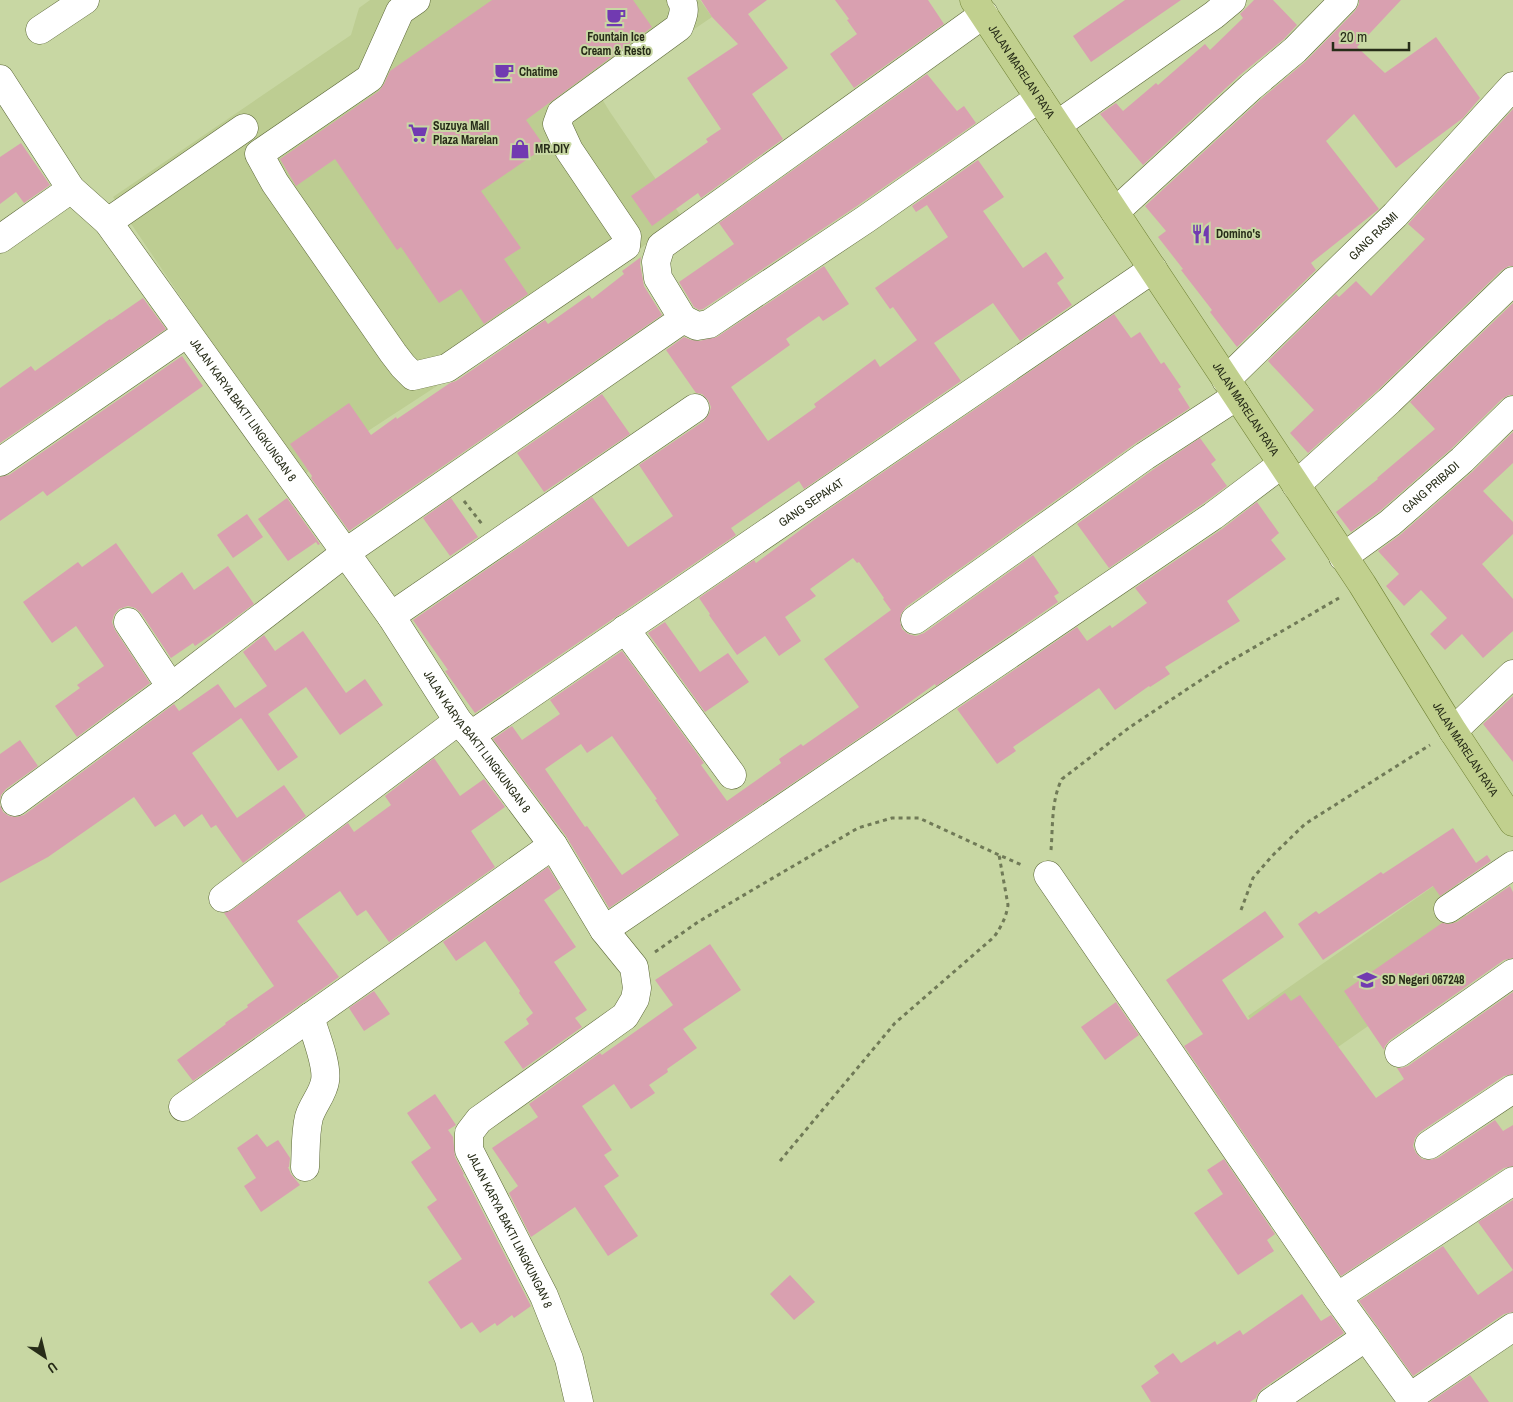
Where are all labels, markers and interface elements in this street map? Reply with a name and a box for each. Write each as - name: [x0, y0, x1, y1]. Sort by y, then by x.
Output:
- cafe icon: Fountain Ice Cream & Resto: [605, 6, 627, 28]
- scale bar: [1333, 20, 1409, 52]
- street label: JALAN MARELAN RAYA: [985, 22, 1059, 122]
- text: 20 m: [1340, 26, 1367, 47]
- place label: Fountain Ice Cream & Resto: [581, 29, 651, 59]
- cafe icon: Chatime: [493, 61, 515, 83]
- place label: Chatime: [519, 64, 558, 80]
- place label: Suzuya Mall Plaza Marelan: [433, 118, 498, 148]
- supermarket icon: Suzuya Mall Plaza Marelan: [407, 122, 429, 144]
- shop icon: MR.DIY: [509, 138, 531, 160]
- place label: MR.DIY: [535, 141, 570, 157]
- street label: GANG RASMI: [1345, 208, 1402, 264]
- restaurant icon: Domino's: [1190, 223, 1212, 245]
- place label: Domino's: [1216, 226, 1261, 242]
- street label: JALAN KARYA BAKTI LINGKUNGAN 8: [186, 335, 300, 485]
- street label: JALAN MARELAN RAYA: [1209, 359, 1283, 459]
- street label: GANG PRIBADI: [1399, 458, 1463, 517]
- street label: GANG SEPAKAT: [775, 475, 847, 531]
- street label: JALAN KARYA BAKTI LINGKUNGAN 8: [420, 667, 534, 816]
- street label: JALAN MARELAN RAYA: [1429, 699, 1502, 800]
- school or university icon: SD Negeri 067248: [1356, 969, 1378, 991]
- place label: SD Negeri 067248: [1382, 972, 1465, 988]
- street label: JALAN KARYA BAKTI LINGKUNGAN 8: [464, 1150, 556, 1310]
- north arrow: [20, 1332, 70, 1382]
- text: U: [44, 1358, 61, 1377]

